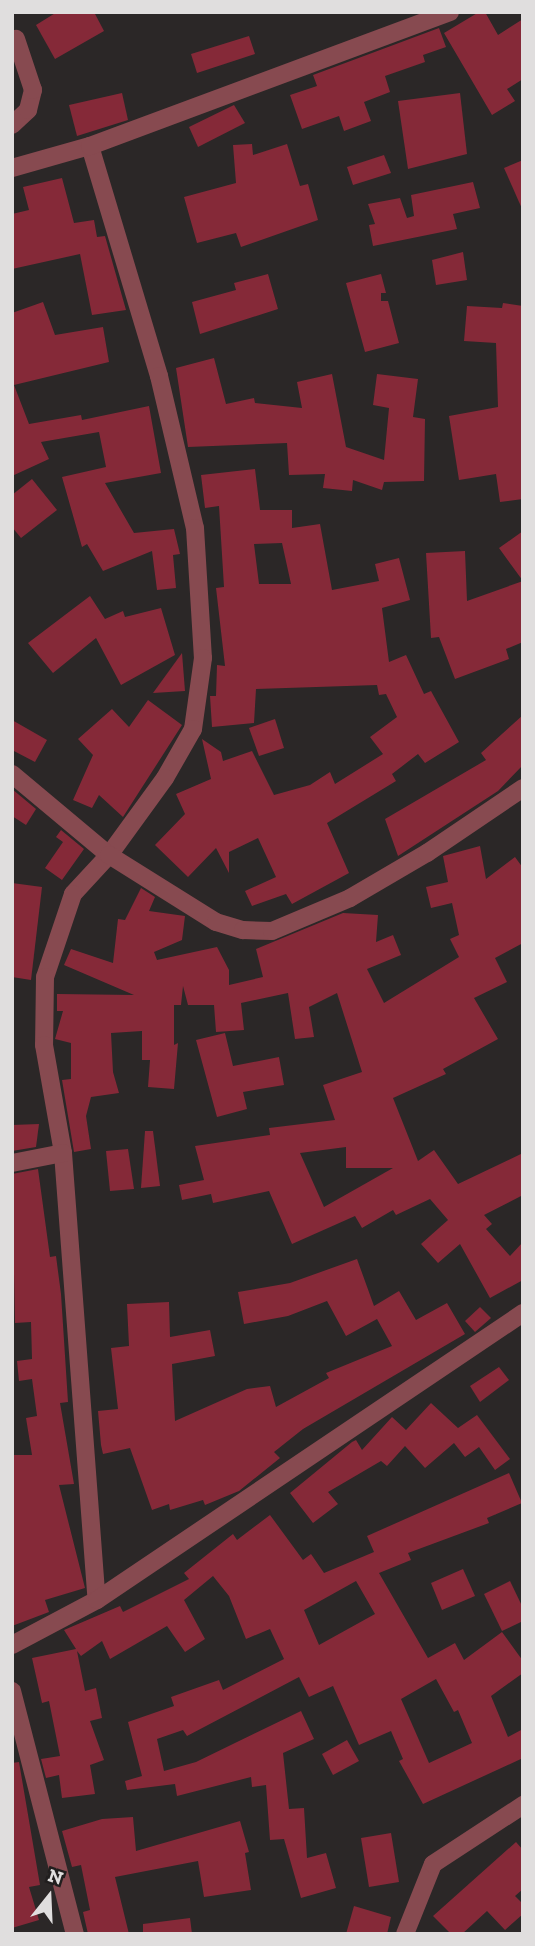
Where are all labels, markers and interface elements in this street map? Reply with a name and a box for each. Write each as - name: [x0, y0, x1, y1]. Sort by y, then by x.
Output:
- north arrow: [14, 1862, 84, 1932]
- text: N: [45, 1863, 66, 1890]

